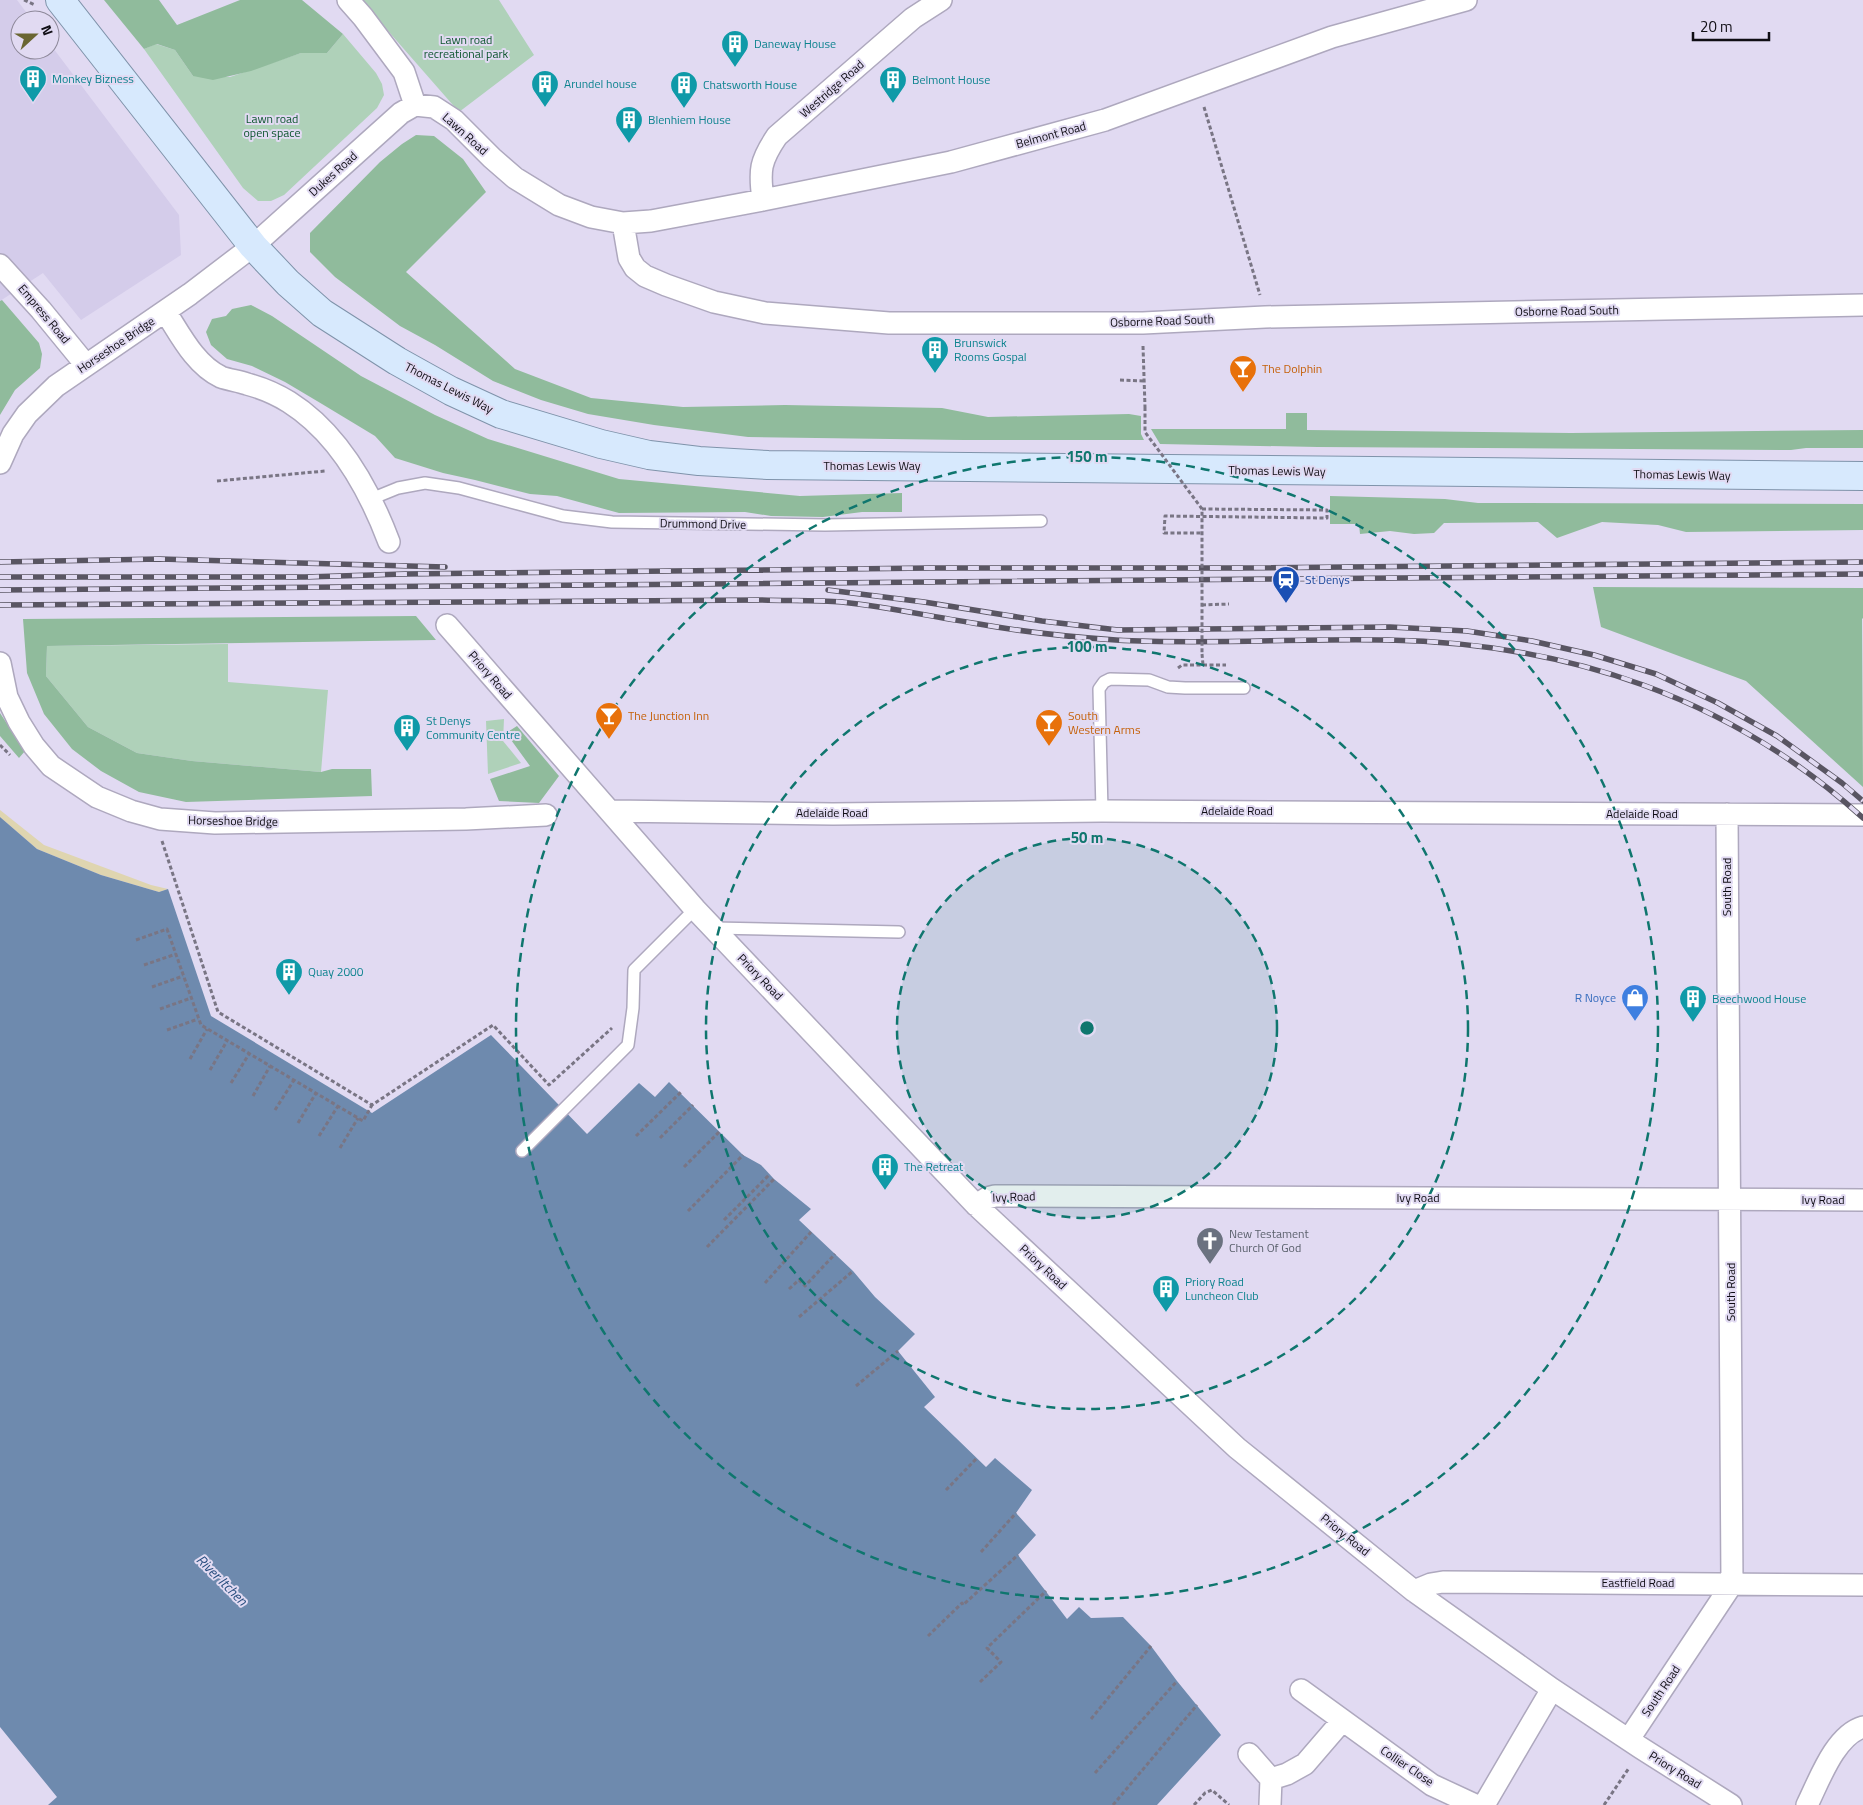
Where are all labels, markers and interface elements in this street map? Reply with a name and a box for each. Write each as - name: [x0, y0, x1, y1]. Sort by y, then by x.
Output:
- north arrow: [10, 10, 60, 60]
- scale bar: [1693, 10, 1769, 42]
- text: 20 m: [1700, 15, 1733, 38]
- text: N: [36, 22, 59, 38]
- building icon: Daneway House: [720, 29, 750, 68]
- park label: Lawn road recreational park: [424, 30, 509, 63]
- place label: Daneway House: [754, 34, 836, 53]
- street label: Westridge Road: [795, 55, 868, 122]
- building icon: Monkey Bizness: [18, 64, 48, 103]
- building icon: Belmont House: [878, 65, 908, 104]
- place label: Monkey Bizness: [52, 69, 134, 88]
- building icon: Arundel house: [530, 69, 560, 108]
- building icon: Chatsworth House: [669, 70, 699, 109]
- place label: Belmont House: [912, 70, 990, 89]
- place label: Arundel house: [564, 74, 637, 93]
- place label: Chatsworth House: [703, 75, 797, 94]
- building icon: Blenhiem House: [614, 105, 644, 144]
- street label: Lawn Road: [438, 108, 492, 159]
- park label: Lawn road open space: [244, 109, 300, 142]
- place label: Blenhiem House: [648, 110, 731, 129]
- street label: Belmont Road: [1014, 116, 1088, 153]
- street label: Dukes Road: [304, 147, 361, 201]
- street label: Empress Road: [14, 280, 75, 348]
- street label: Osborne Road South: [1515, 300, 1619, 321]
- street label: Osborne Road South: [1110, 309, 1214, 332]
- street label: Horseshoe Bridge: [73, 312, 158, 378]
- place label: Brunswick Rooms Gospal: [954, 333, 1027, 366]
- building icon: Brunswick Rooms Gospal: [920, 335, 950, 374]
- bar icon: The Dolphin: [1228, 354, 1258, 393]
- street label: Thomas Lewis Way: [402, 357, 497, 418]
- place label: The Dolphin: [1262, 359, 1322, 378]
- text: 150 m: [1066, 445, 1108, 468]
- street label: Thomas Lewis Way: [823, 456, 921, 475]
- street label: Thomas Lewis Way: [1228, 460, 1326, 481]
- street label: Thomas Lewis Way: [1633, 464, 1731, 485]
- street label: Drummond Drive: [660, 513, 746, 534]
- station icon: St Denys: [1271, 565, 1301, 604]
- place label: St Denys: [1305, 570, 1350, 589]
- text: 100 m: [1066, 635, 1108, 658]
- street label: Priory Road: [464, 646, 517, 703]
- bar icon: The Junction Inn: [594, 701, 624, 740]
- place label: The Junction Inn: [628, 706, 709, 725]
- place label: South Western Arms: [1068, 706, 1141, 739]
- bar icon: South Western Arms: [1034, 708, 1064, 747]
- place label: St Denys Community Centre: [426, 711, 520, 744]
- building icon: St Denys Community Centre: [392, 713, 422, 752]
- street label: Adelaide Road: [1201, 801, 1273, 820]
- street label: Adelaide Road: [796, 803, 868, 822]
- street label: Adelaide Road: [1606, 804, 1678, 823]
- street label: Horseshoe Bridge: [188, 810, 278, 831]
- text: 50 m: [1071, 826, 1103, 849]
- street label: South Road: [1717, 858, 1736, 916]
- street label: Priory Road: [733, 949, 788, 1004]
- building icon: Quay 2000: [274, 957, 304, 996]
- place label: Quay 2000: [308, 962, 364, 981]
- shop icon: R Noyce: [1620, 983, 1650, 1022]
- building icon: Beechwood House: [1678, 984, 1708, 1023]
- place label: R Noyce: [1575, 988, 1616, 1007]
- place label: Beechwood House: [1712, 989, 1806, 1008]
- centre of rings: [1078, 1019, 1096, 1037]
- building icon: The Retreat: [870, 1152, 900, 1191]
- place label: The Retreat: [904, 1157, 964, 1176]
- street label: Ivy Road: [992, 1186, 1036, 1207]
- street label: Ivy Road: [1396, 1188, 1440, 1207]
- street label: Ivy Road: [1801, 1190, 1845, 1209]
- place label: New Testament Church Of God: [1229, 1224, 1309, 1257]
- church icon: New Testament Church Of God: [1195, 1226, 1225, 1265]
- street label: Priory Road: [1015, 1240, 1071, 1294]
- street label: South Road: [1721, 1263, 1740, 1321]
- place label: Priory Road Luncheon Club: [1185, 1272, 1259, 1305]
- building icon: Priory Road Luncheon Club: [1151, 1274, 1181, 1313]
- street label: Priory Road: [1316, 1509, 1374, 1561]
- water label: River Itchen: [192, 1549, 253, 1611]
- street label: Eastfield Road: [1602, 1573, 1674, 1592]
- street label: South Road: [1636, 1661, 1685, 1720]
- street label: Collier Close: [1377, 1741, 1438, 1791]
- street label: Priory Road: [1645, 1746, 1705, 1793]

